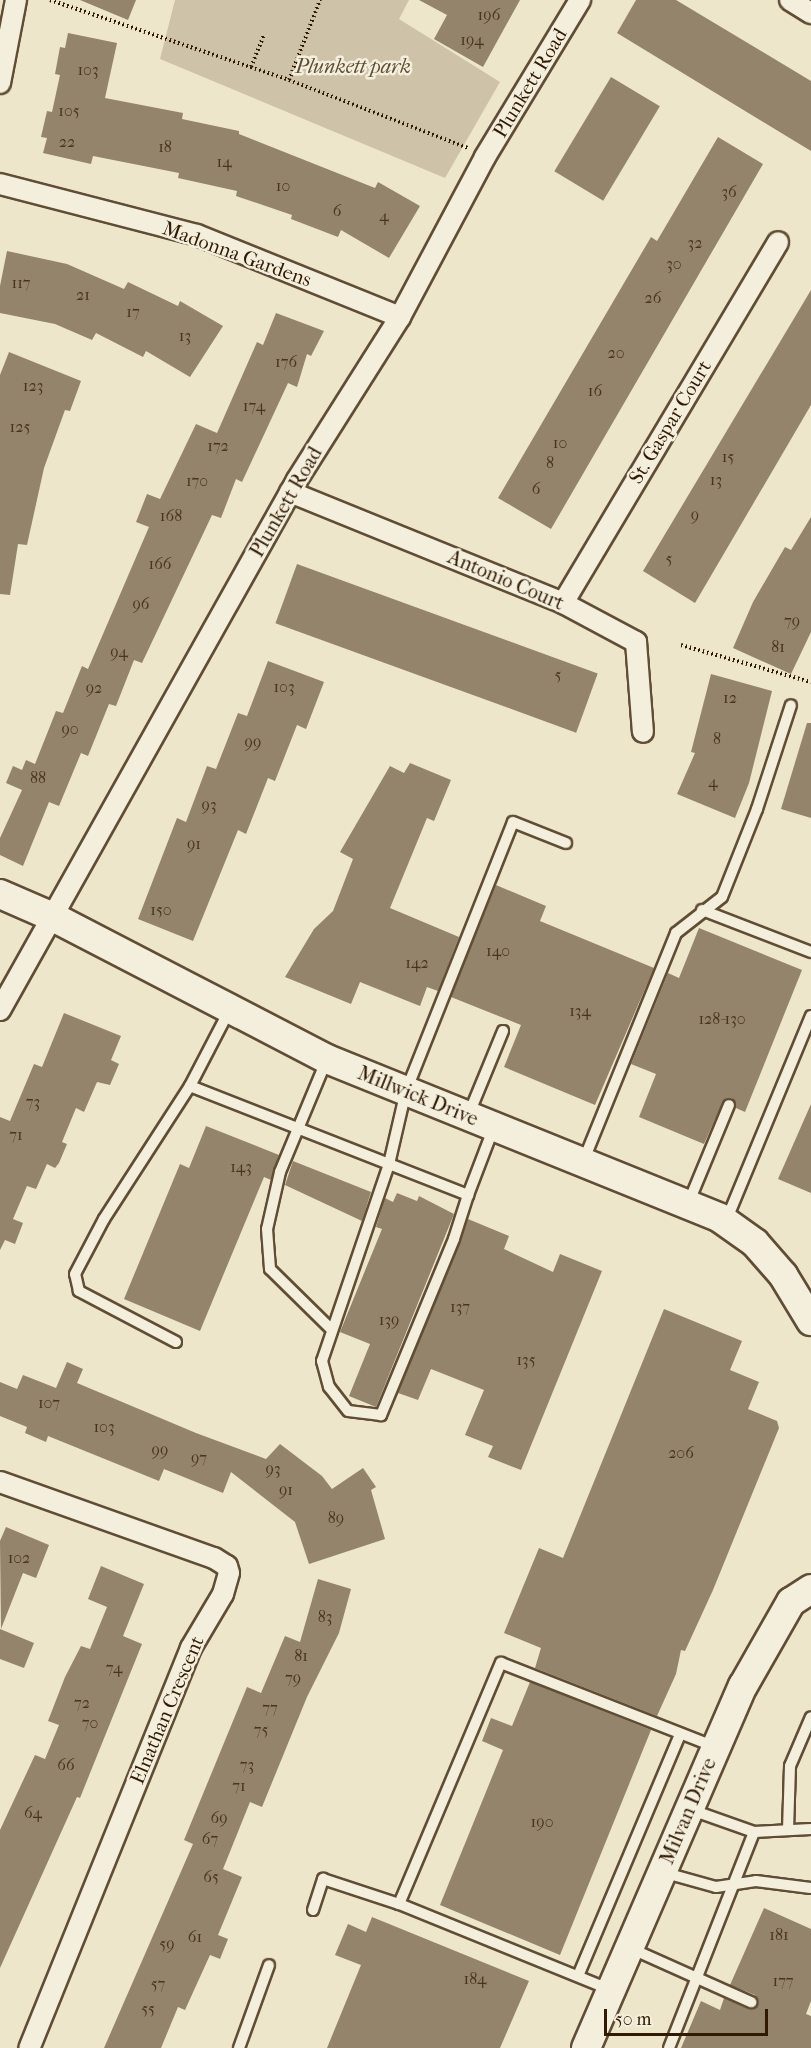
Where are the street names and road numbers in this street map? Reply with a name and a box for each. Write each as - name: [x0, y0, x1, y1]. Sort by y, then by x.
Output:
- street label: Plunkett Road: [488, 24, 572, 142]
- street label: Madonna Gardens: [159, 216, 315, 292]
- street label: St. Gaspar Court: [624, 356, 716, 488]
- street label: Plunkett Road: [245, 443, 327, 561]
- street label: Antonio Court: [444, 545, 568, 615]
- street label: Millwick Drive: [354, 1061, 482, 1131]
- street label: Elnathan Crescent: [125, 1632, 209, 1788]
- street label: Milvan Drive: [655, 1754, 721, 1868]

